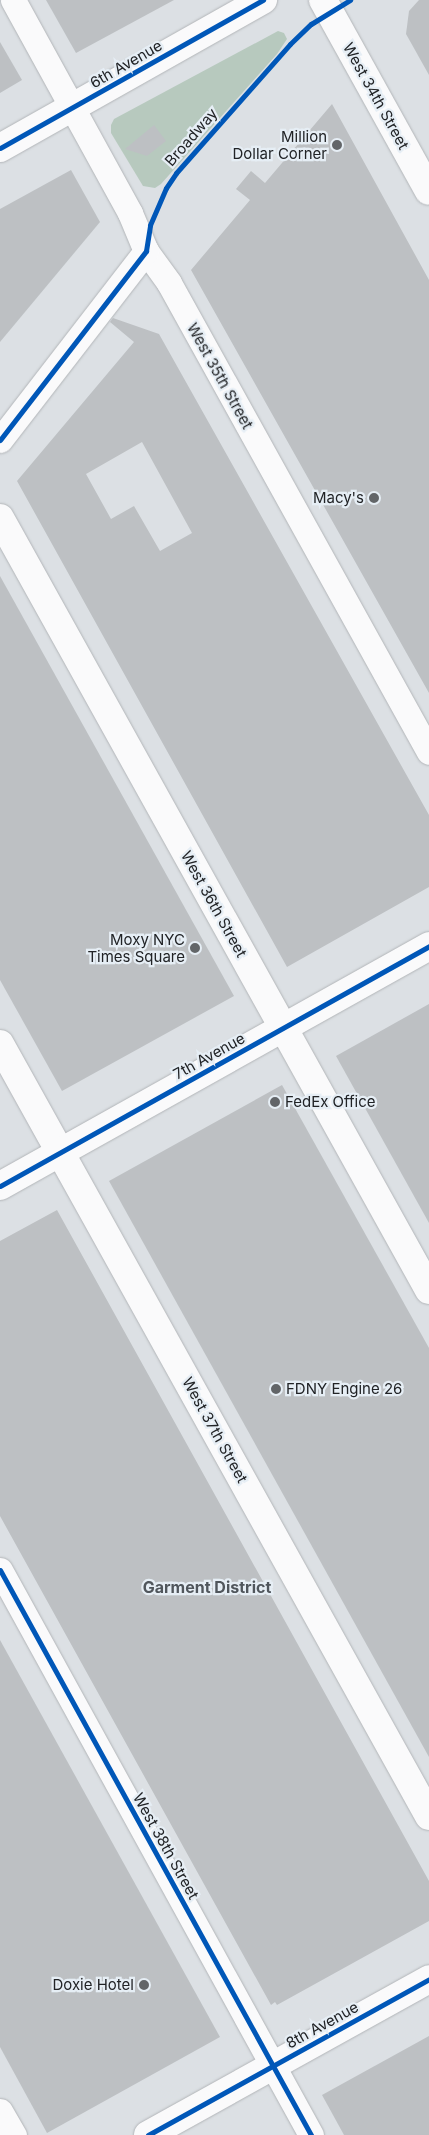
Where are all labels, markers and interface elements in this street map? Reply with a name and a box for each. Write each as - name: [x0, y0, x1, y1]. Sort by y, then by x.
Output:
- street label: 6th Avenue: [87, 36, 165, 92]
- street label: West 34th Street: [339, 40, 413, 152]
- street label: Broadway: [161, 104, 221, 170]
- place label: Million Dollar Corner: [233, 127, 327, 162]
- marker: Million Dollar Corner: [331, 139, 343, 151]
- street label: West 35th Street: [183, 320, 257, 432]
- place label: Macy's: [313, 489, 364, 507]
- marker: Macy's: [368, 492, 380, 504]
- street label: West 36th Street: [177, 848, 251, 960]
- place label: Moxy NYC Times Square: [87, 930, 185, 965]
- marker: Moxy NYC Times Square: [189, 942, 201, 954]
- street label: 7th Avenue: [170, 1029, 248, 1083]
- place label: FedEx Office: [285, 1093, 376, 1111]
- marker: FedEx Office: [269, 1096, 281, 1108]
- street label: West 37th Street: [179, 1374, 251, 1486]
- place label: FDNY Engine 26: [286, 1380, 402, 1398]
- marker: FDNY Engine 26: [270, 1383, 282, 1395]
- district label: Garment District: [143, 1577, 271, 1597]
- street label: West 38th Street: [129, 1790, 203, 1902]
- place label: Doxie Hotel: [52, 1976, 134, 1994]
- marker: Doxie Hotel: [138, 1979, 150, 1991]
- street label: 8th Avenue: [283, 1998, 361, 2052]

